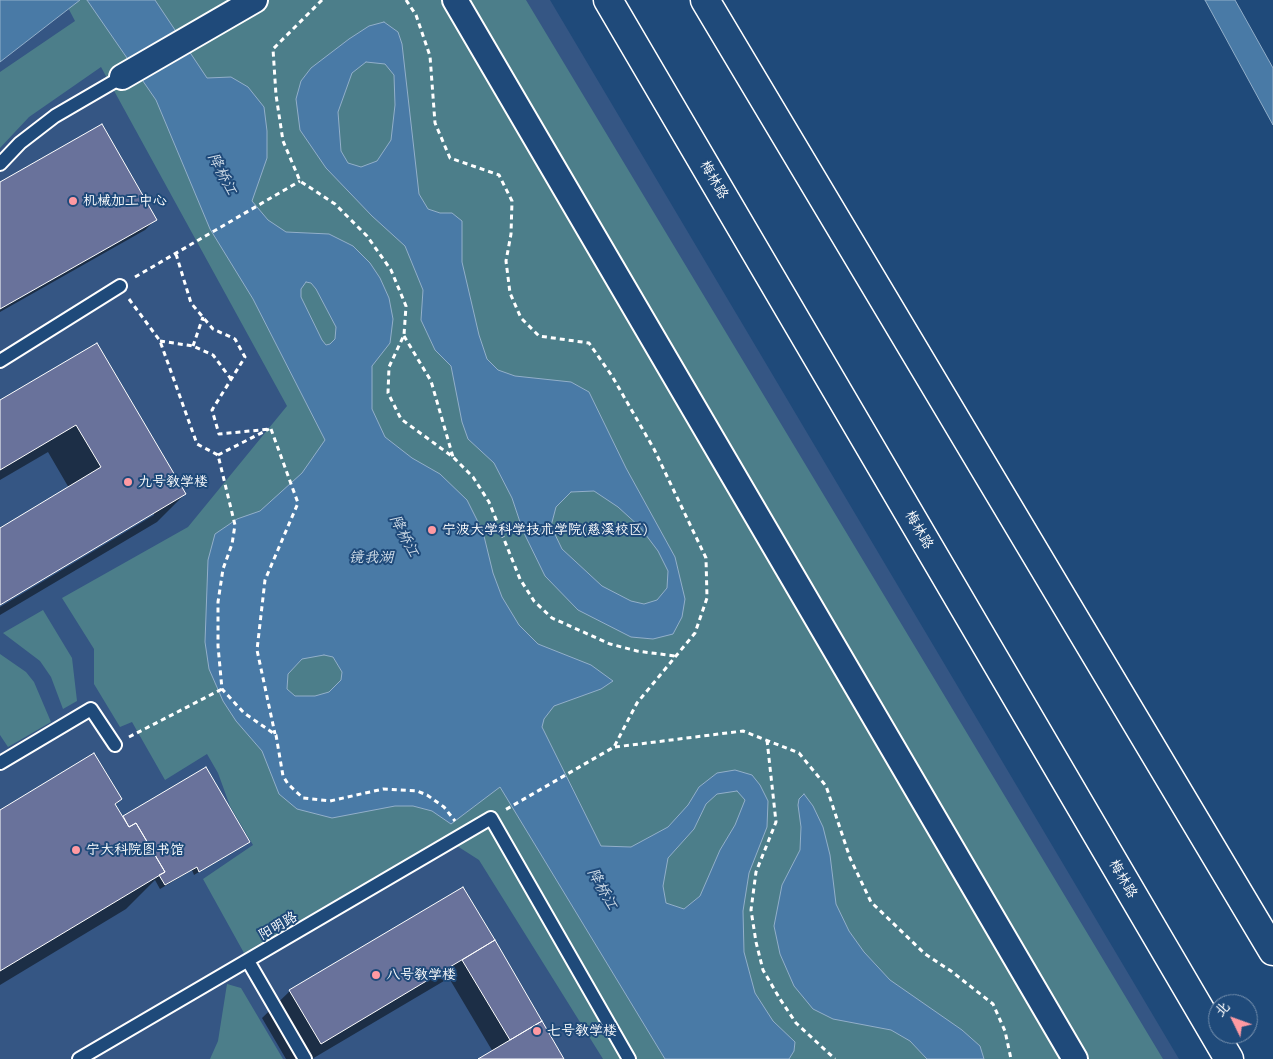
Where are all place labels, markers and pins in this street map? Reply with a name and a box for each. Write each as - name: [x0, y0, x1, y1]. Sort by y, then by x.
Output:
- place label: 机械加工中心: [83, 193, 167, 209]
- marker: 机械加工中心: [67, 195, 79, 207]
- place label: 九号教学楼: [138, 474, 208, 490]
- marker: 九号教学楼: [122, 476, 134, 488]
- place label: 宁波大学科学技术学院(慈溪校区): [442, 522, 648, 538]
- marker: 宁波大学科学技术学院(慈溪校区): [426, 524, 438, 536]
- place label: 宁大科院图书馆: [86, 842, 184, 858]
- marker: 宁大科院图书馆: [70, 844, 82, 856]
- place label: 八号教学楼: [386, 967, 456, 983]
- marker: 八号教学楼: [370, 969, 382, 981]
- place label: 七号教学楼: [547, 1023, 617, 1039]
- marker: 七号教学楼: [531, 1025, 543, 1037]

